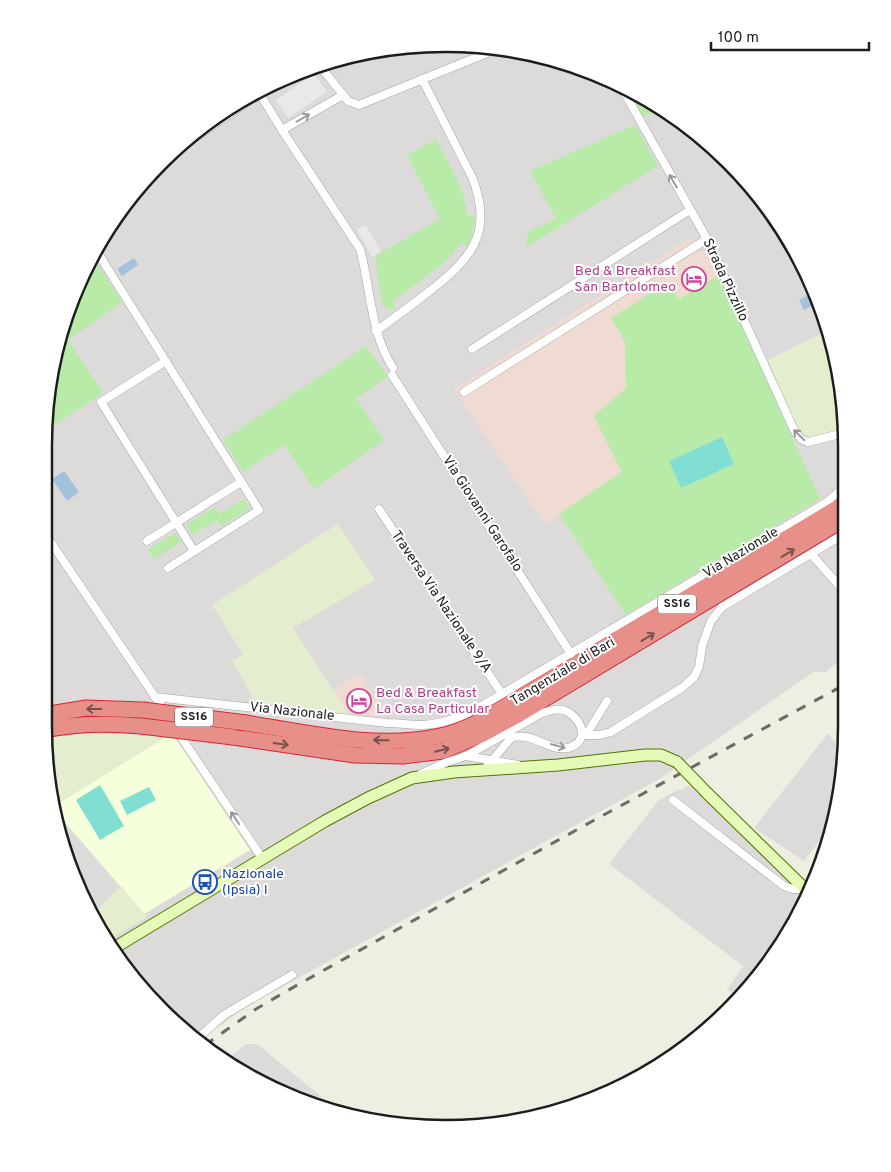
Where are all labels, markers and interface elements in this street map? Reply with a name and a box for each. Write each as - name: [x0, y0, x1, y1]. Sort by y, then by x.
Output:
- scale bar: [711, 20, 868, 52]
- text: 100 m: [718, 29, 759, 48]
- one-way arrow: [295, 112, 309, 122]
- one-way arrow: [668, 174, 678, 188]
- street label: Strada Pizzillo: [698, 236, 752, 324]
- place label: Bed & Breakfast San Bartolomeo: [574, 263, 676, 296]
- hotel icon: Bed & Breakfast San Bartolomeo: [681, 266, 707, 292]
- one-way arrow: [793, 429, 805, 441]
- street label: Via Giovanni Garofalo: [438, 453, 526, 575]
- street label: Via Nazionale: [700, 524, 782, 582]
- street label: Traversa Via Nazionale 9/A: [387, 528, 495, 676]
- one-way arrow: [780, 548, 794, 558]
- road number: SS16: [658, 594, 696, 614]
- one-way arrow: [641, 631, 655, 641]
- street label: Tangenziale di Bari: [508, 634, 618, 710]
- place label: Bed & Breakfast La Casa Particular: [376, 685, 490, 718]
- hotel icon: Bed & Breakfast La Casa Particular: [346, 688, 372, 714]
- street label: Via Nazionale: [249, 699, 335, 725]
- one-way arrow: [86, 704, 102, 714]
- road number: SS16: [175, 708, 213, 726]
- one-way arrow: [373, 736, 389, 745]
- one-way arrow: [273, 739, 289, 749]
- one-way arrow: [549, 742, 565, 752]
- one-way arrow: [434, 745, 450, 754]
- one-way arrow: [230, 811, 240, 825]
- place label: Nazionale (Ipsia) I: [222, 866, 284, 899]
- bus stop icon: Nazionale (Ipsia) I: [192, 869, 218, 895]

